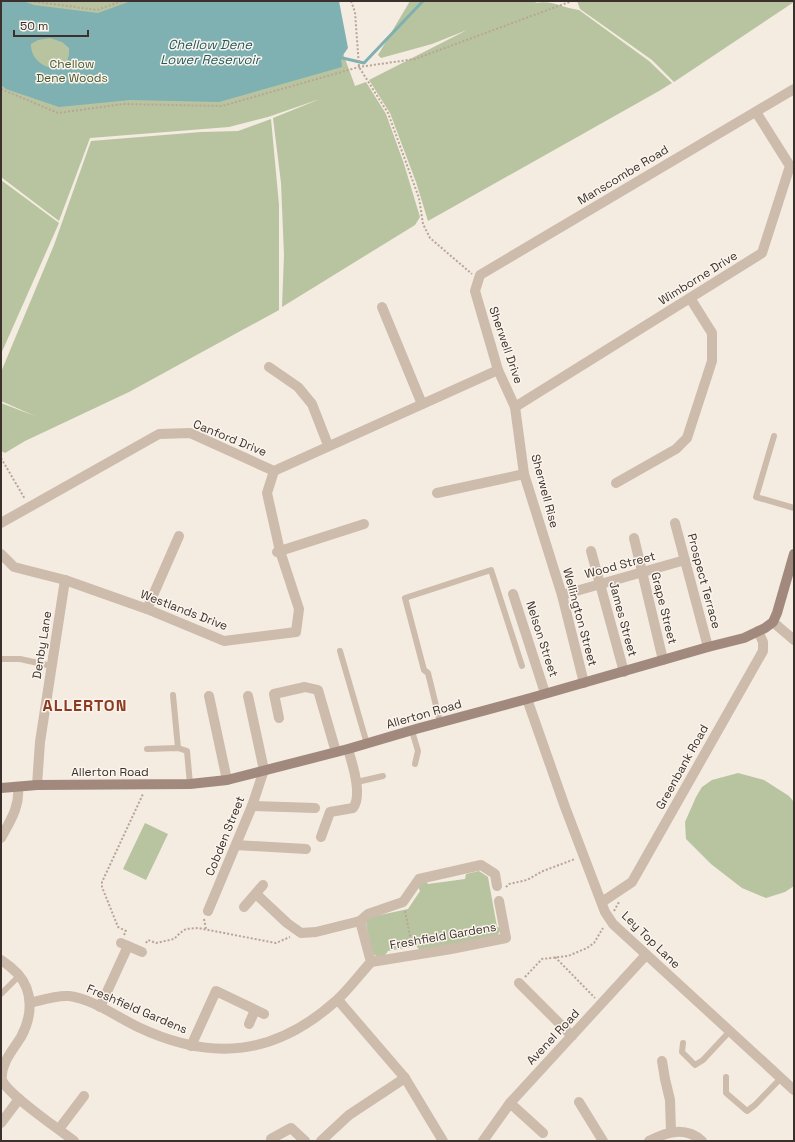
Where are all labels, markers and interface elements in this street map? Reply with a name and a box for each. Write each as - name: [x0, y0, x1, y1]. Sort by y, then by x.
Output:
- scale bar: [14, 12, 88, 38]
- text: 50 m: [20, 18, 48, 34]
- water label: Chellow Dene Lower Reservoir: [160, 36, 262, 68]
- park label: Chellow Dene Woods: [36, 56, 108, 86]
- street label: Manscombe Road: [575, 142, 671, 208]
- street label: Wimborne Drive: [656, 247, 740, 309]
- street label: Sherwell Drive: [485, 304, 527, 386]
- street label: Canford Drive: [191, 416, 269, 460]
- street label: Sherwell Rise: [527, 452, 563, 530]
- street label: Prospect Terrace: [684, 532, 724, 630]
- street label: Wood Street: [583, 548, 657, 582]
- street label: Wellington Street: [559, 566, 601, 668]
- street label: Grape Street: [647, 570, 681, 646]
- street label: James Street: [605, 580, 641, 658]
- street label: Westlands Drive: [138, 586, 230, 634]
- street label: Nelson Street: [522, 599, 562, 679]
- street label: Denby Lane: [29, 610, 55, 680]
- district label: ALLERTON: [43, 695, 127, 716]
- street label: Allerton Road: [384, 696, 464, 732]
- street label: Greenbank Road: [652, 722, 712, 812]
- street label: Allerton Road: [71, 764, 149, 780]
- street label: Cobden Street: [202, 794, 248, 878]
- street label: Ley Top Lane: [618, 908, 684, 972]
- street label: Freshfield Gardens: [389, 919, 497, 953]
- street label: Freshfield Gardens: [84, 981, 190, 1037]
- street label: Avenel Road: [523, 1006, 583, 1068]

